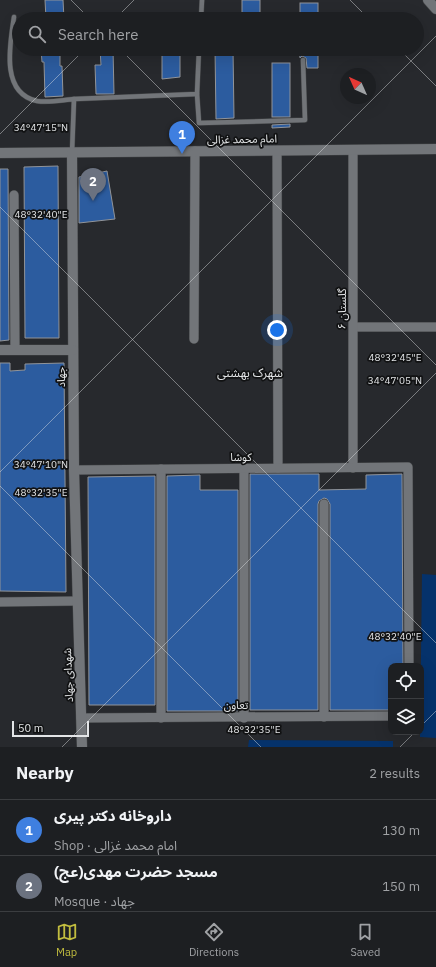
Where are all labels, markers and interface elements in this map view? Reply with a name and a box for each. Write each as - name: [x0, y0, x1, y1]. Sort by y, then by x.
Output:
- search box: [12, 12, 424, 56]
- icon: search: [26, 23, 48, 45]
- text: Search here: [58, 25, 138, 44]
- north arrow: [340, 68, 376, 104]
- text: 34°47'15"N: [14, 121, 68, 134]
- pin: 1: [169, 121, 195, 154]
- street label: امام محمد غزالی: [207, 131, 277, 148]
- pin: 2: [80, 168, 106, 201]
- text: 48°32'40"E: [14, 208, 68, 221]
- street label: گلستان ۶: [335, 288, 349, 329]
- your location: [267, 320, 287, 340]
- text: 48°32'45"E: [368, 351, 422, 364]
- district label: شهرک بهشتی: [217, 365, 283, 380]
- street label: جهاد: [54, 366, 68, 387]
- text: 34°47'05"N: [368, 374, 422, 387]
- street label: کوشا: [230, 450, 252, 464]
- text: 34°47'10"N: [14, 458, 68, 471]
- text: 48°32'35"E: [14, 486, 68, 499]
- text: 48°32'40"E: [368, 630, 422, 643]
- street label: شهدای جهاد: [60, 647, 76, 702]
- map controls: [388, 663, 424, 735]
- button: locate: [388, 663, 424, 699]
- street label: تعاون: [224, 698, 248, 712]
- button: layers: [388, 699, 424, 735]
- scale bar: [12, 719, 89, 738]
- text: 50 m: [18, 721, 43, 735]
- text: 48°32'35"E: [227, 723, 281, 736]
- text: Nearby: [16, 762, 74, 784]
- text: 2 results: [369, 765, 420, 782]
- text: داروخانه دکتر پیری: [54, 806, 172, 825]
- text: 1: [25, 822, 33, 839]
- text: 130 m: [382, 822, 420, 839]
- text: Shop · امام محمد غزالی: [54, 837, 177, 854]
- text: مسجد حضرت مهدی(عج): [54, 862, 218, 881]
- text: 2: [25, 878, 33, 895]
- text: 150 m: [382, 878, 420, 895]
- text: Mosque · جهاد: [54, 893, 135, 910]
- tab: Map: [56, 921, 78, 959]
- tab: Directions: [189, 921, 239, 959]
- tab: Saved: [350, 921, 380, 959]

